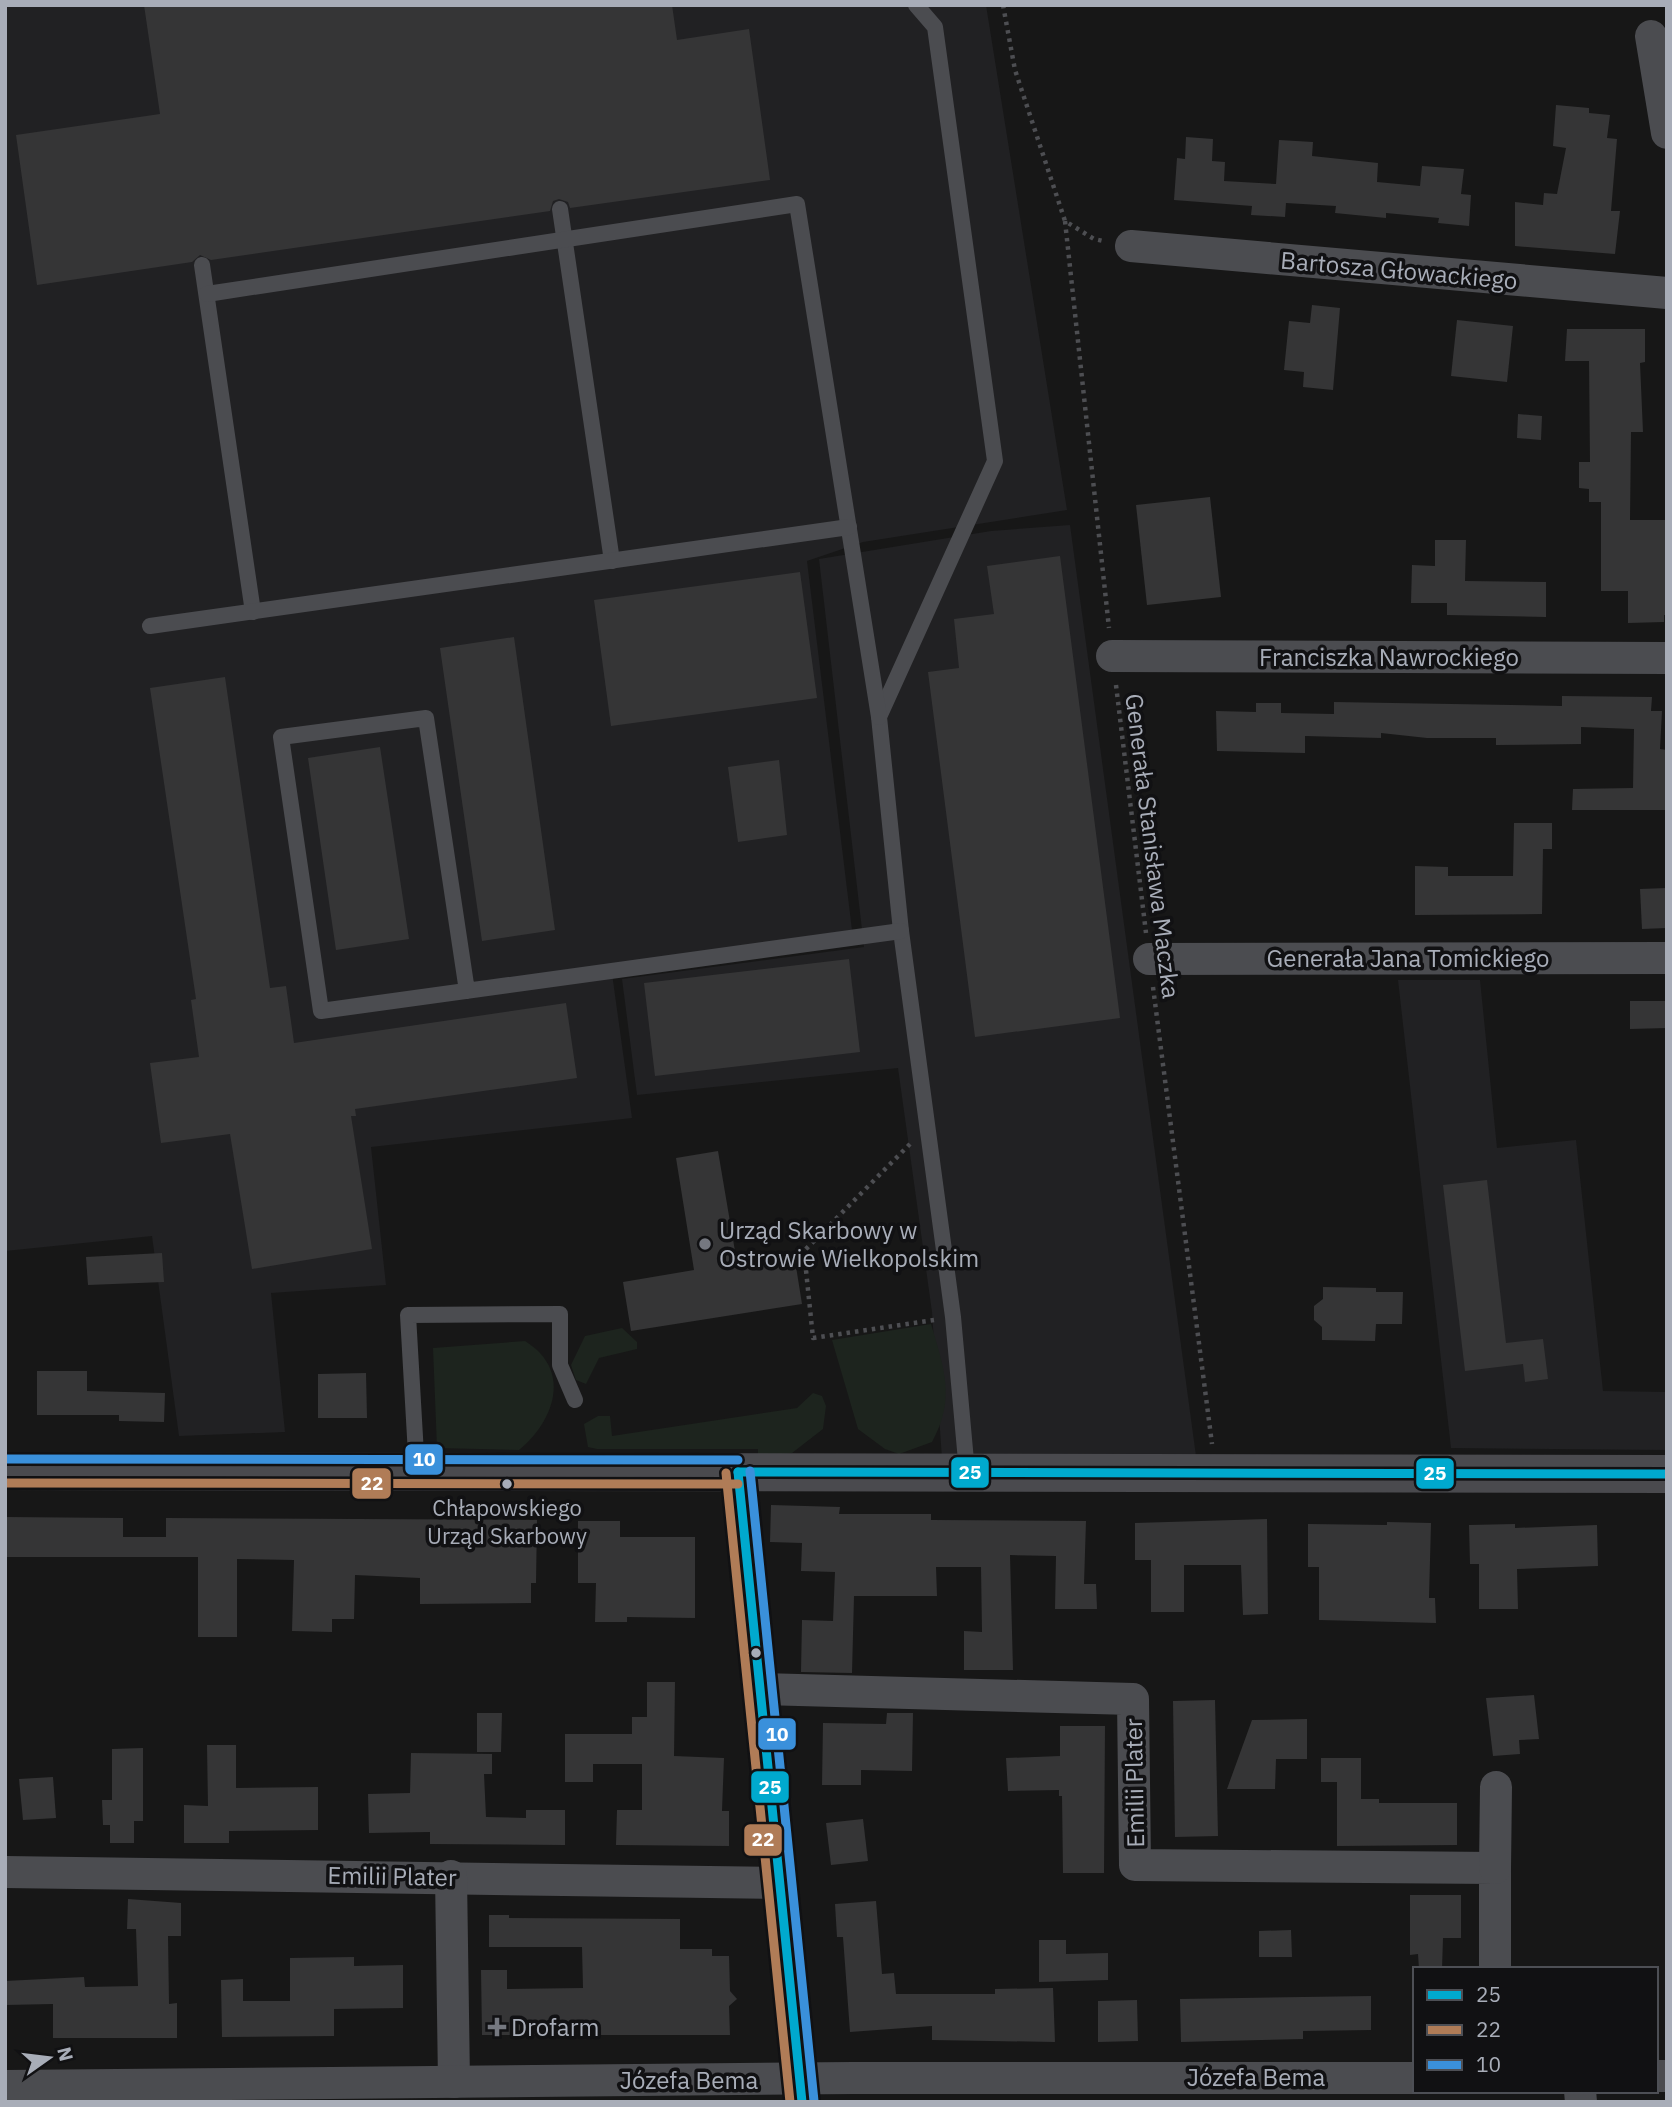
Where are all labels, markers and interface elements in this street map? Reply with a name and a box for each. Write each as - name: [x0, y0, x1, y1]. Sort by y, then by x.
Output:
- street label: Bartosza Głowackiego: [1279, 244, 1519, 296]
- street label: Franciszka Nawrockiego: [1259, 641, 1519, 673]
- street label: Generała Stanisława Maczka: [1118, 692, 1188, 1000]
- street label: Generała Jana Tomickiego: [1267, 942, 1549, 974]
- place label: Urząd Skarbowy w Ostrowie Wielkopolskim: [719, 1214, 979, 1274]
- marker: Urząd Skarbowy w Ostrowie Wielkopolskim: [697, 1236, 713, 1252]
- line badge: 10: [404, 1443, 444, 1476]
- text: 10: [413, 1447, 435, 1471]
- line badge: 25: [950, 1456, 990, 1489]
- line badge: 25: [1415, 1457, 1455, 1490]
- text: 25: [959, 1460, 981, 1484]
- text: 25: [1424, 1461, 1446, 1485]
- line badge: 22: [351, 1467, 392, 1500]
- text: 22: [361, 1471, 383, 1495]
- marker: Chłapowskiego Urząd Skarbowy: [500, 1477, 514, 1491]
- place label: Chłapowskiego Urząd Skarbowy: [427, 1493, 587, 1550]
- unlabelled marker: [749, 1646, 763, 1660]
- line badge: 10: [757, 1717, 797, 1751]
- street label: Emilii Plater: [1117, 1718, 1151, 1848]
- text: 10: [766, 1722, 788, 1746]
- line badge: 25: [750, 1770, 790, 1804]
- text: 25: [759, 1775, 781, 1799]
- line badge: 22: [743, 1823, 783, 1857]
- text: 22: [752, 1827, 774, 1851]
- street label: Emilii Plater: [327, 1859, 457, 1893]
- legend: [1413, 1967, 1658, 2093]
- text: 25: [1476, 1980, 1501, 2008]
- place label: Drofarm: [511, 2011, 599, 2043]
- text: 22: [1476, 2015, 1501, 2043]
- marker: Drofarm: [489, 2019, 505, 2035]
- north arrow: [14, 2023, 84, 2093]
- text: N: [52, 2044, 79, 2063]
- text: 10: [1476, 2050, 1501, 2078]
- street label: Józefa Bema: [1187, 2061, 1325, 2093]
- street label: Józefa Bema: [620, 2064, 758, 2096]

